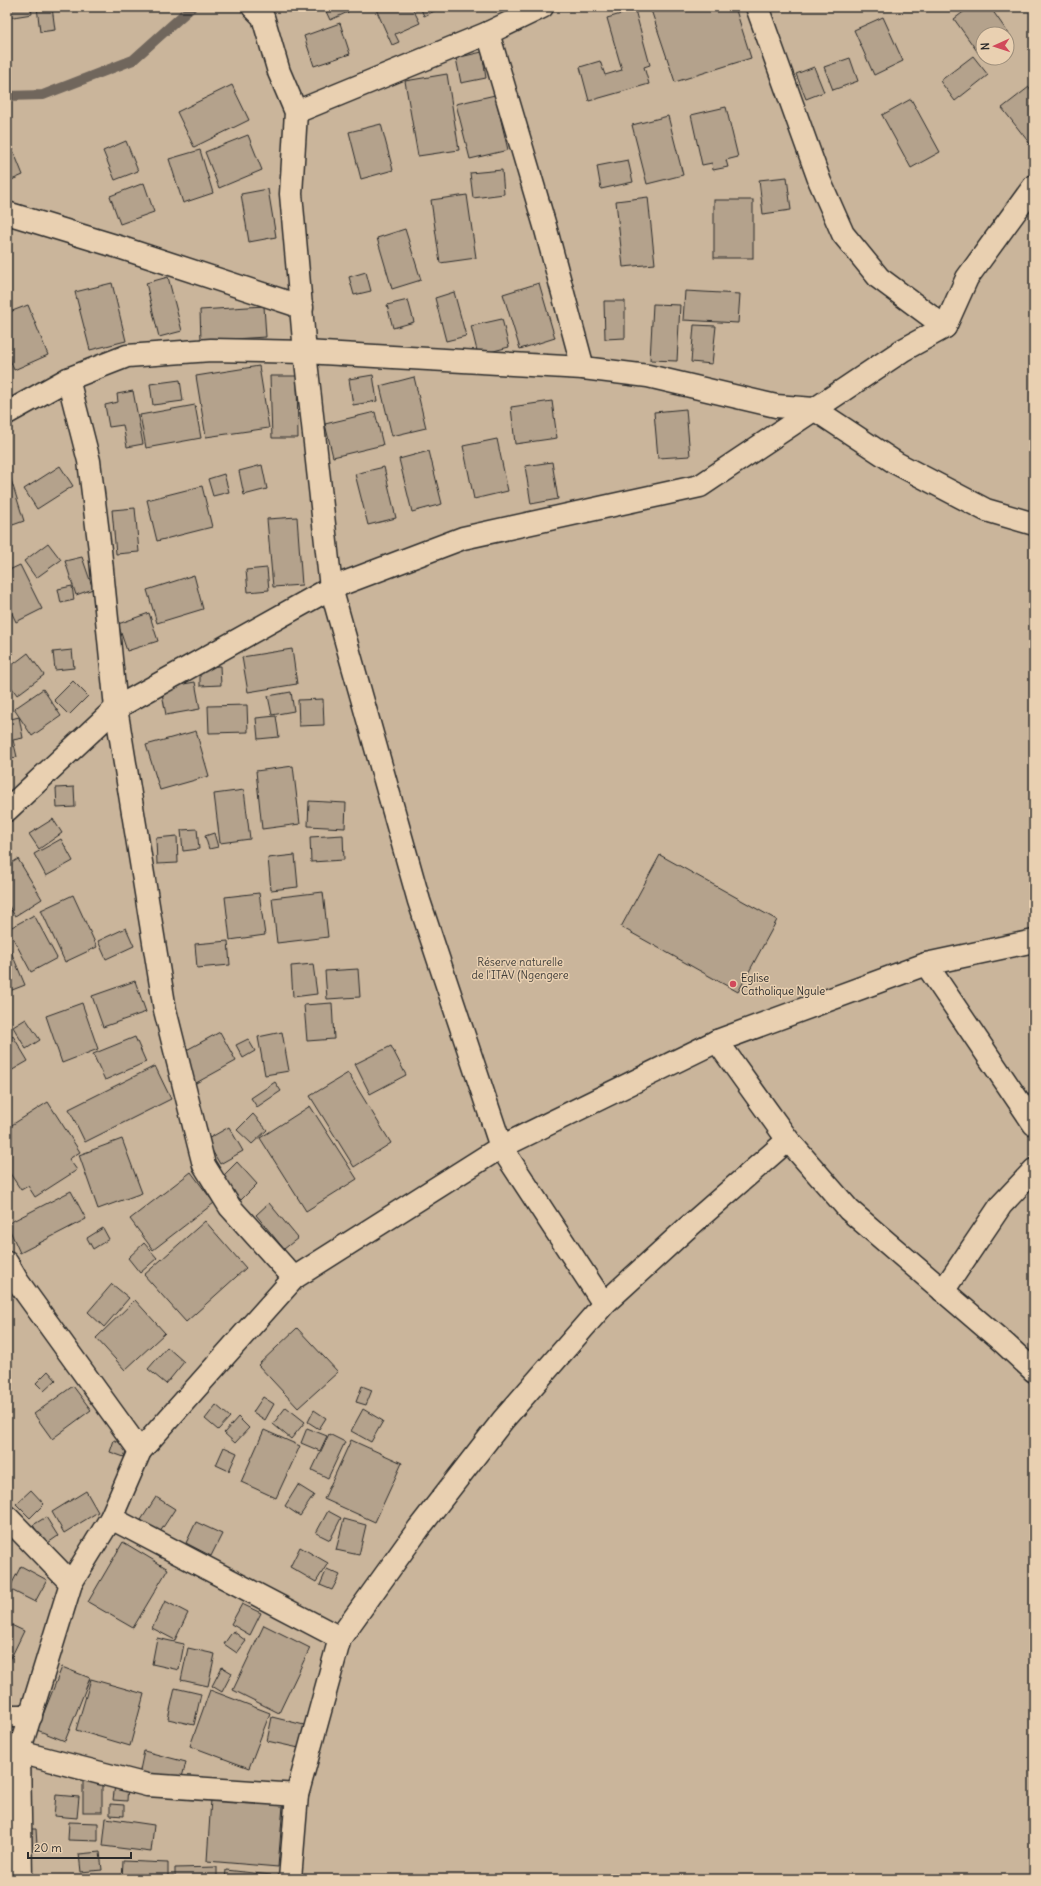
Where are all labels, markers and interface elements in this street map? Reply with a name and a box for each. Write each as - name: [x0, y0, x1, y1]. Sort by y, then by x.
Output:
- north arrow: [975, 26, 1015, 66]
- text: N: [978, 42, 992, 51]
- park label: Réserve naturelle de l'ITAV (Ngengere: [471, 955, 569, 982]
- place label: Eglise Catholique Ngule: [741, 971, 825, 998]
- marker: Eglise Catholique Ngule: [728, 979, 738, 989]
- scale bar: [28, 1834, 131, 1860]
- text: 20 m: [34, 1840, 62, 1855]

